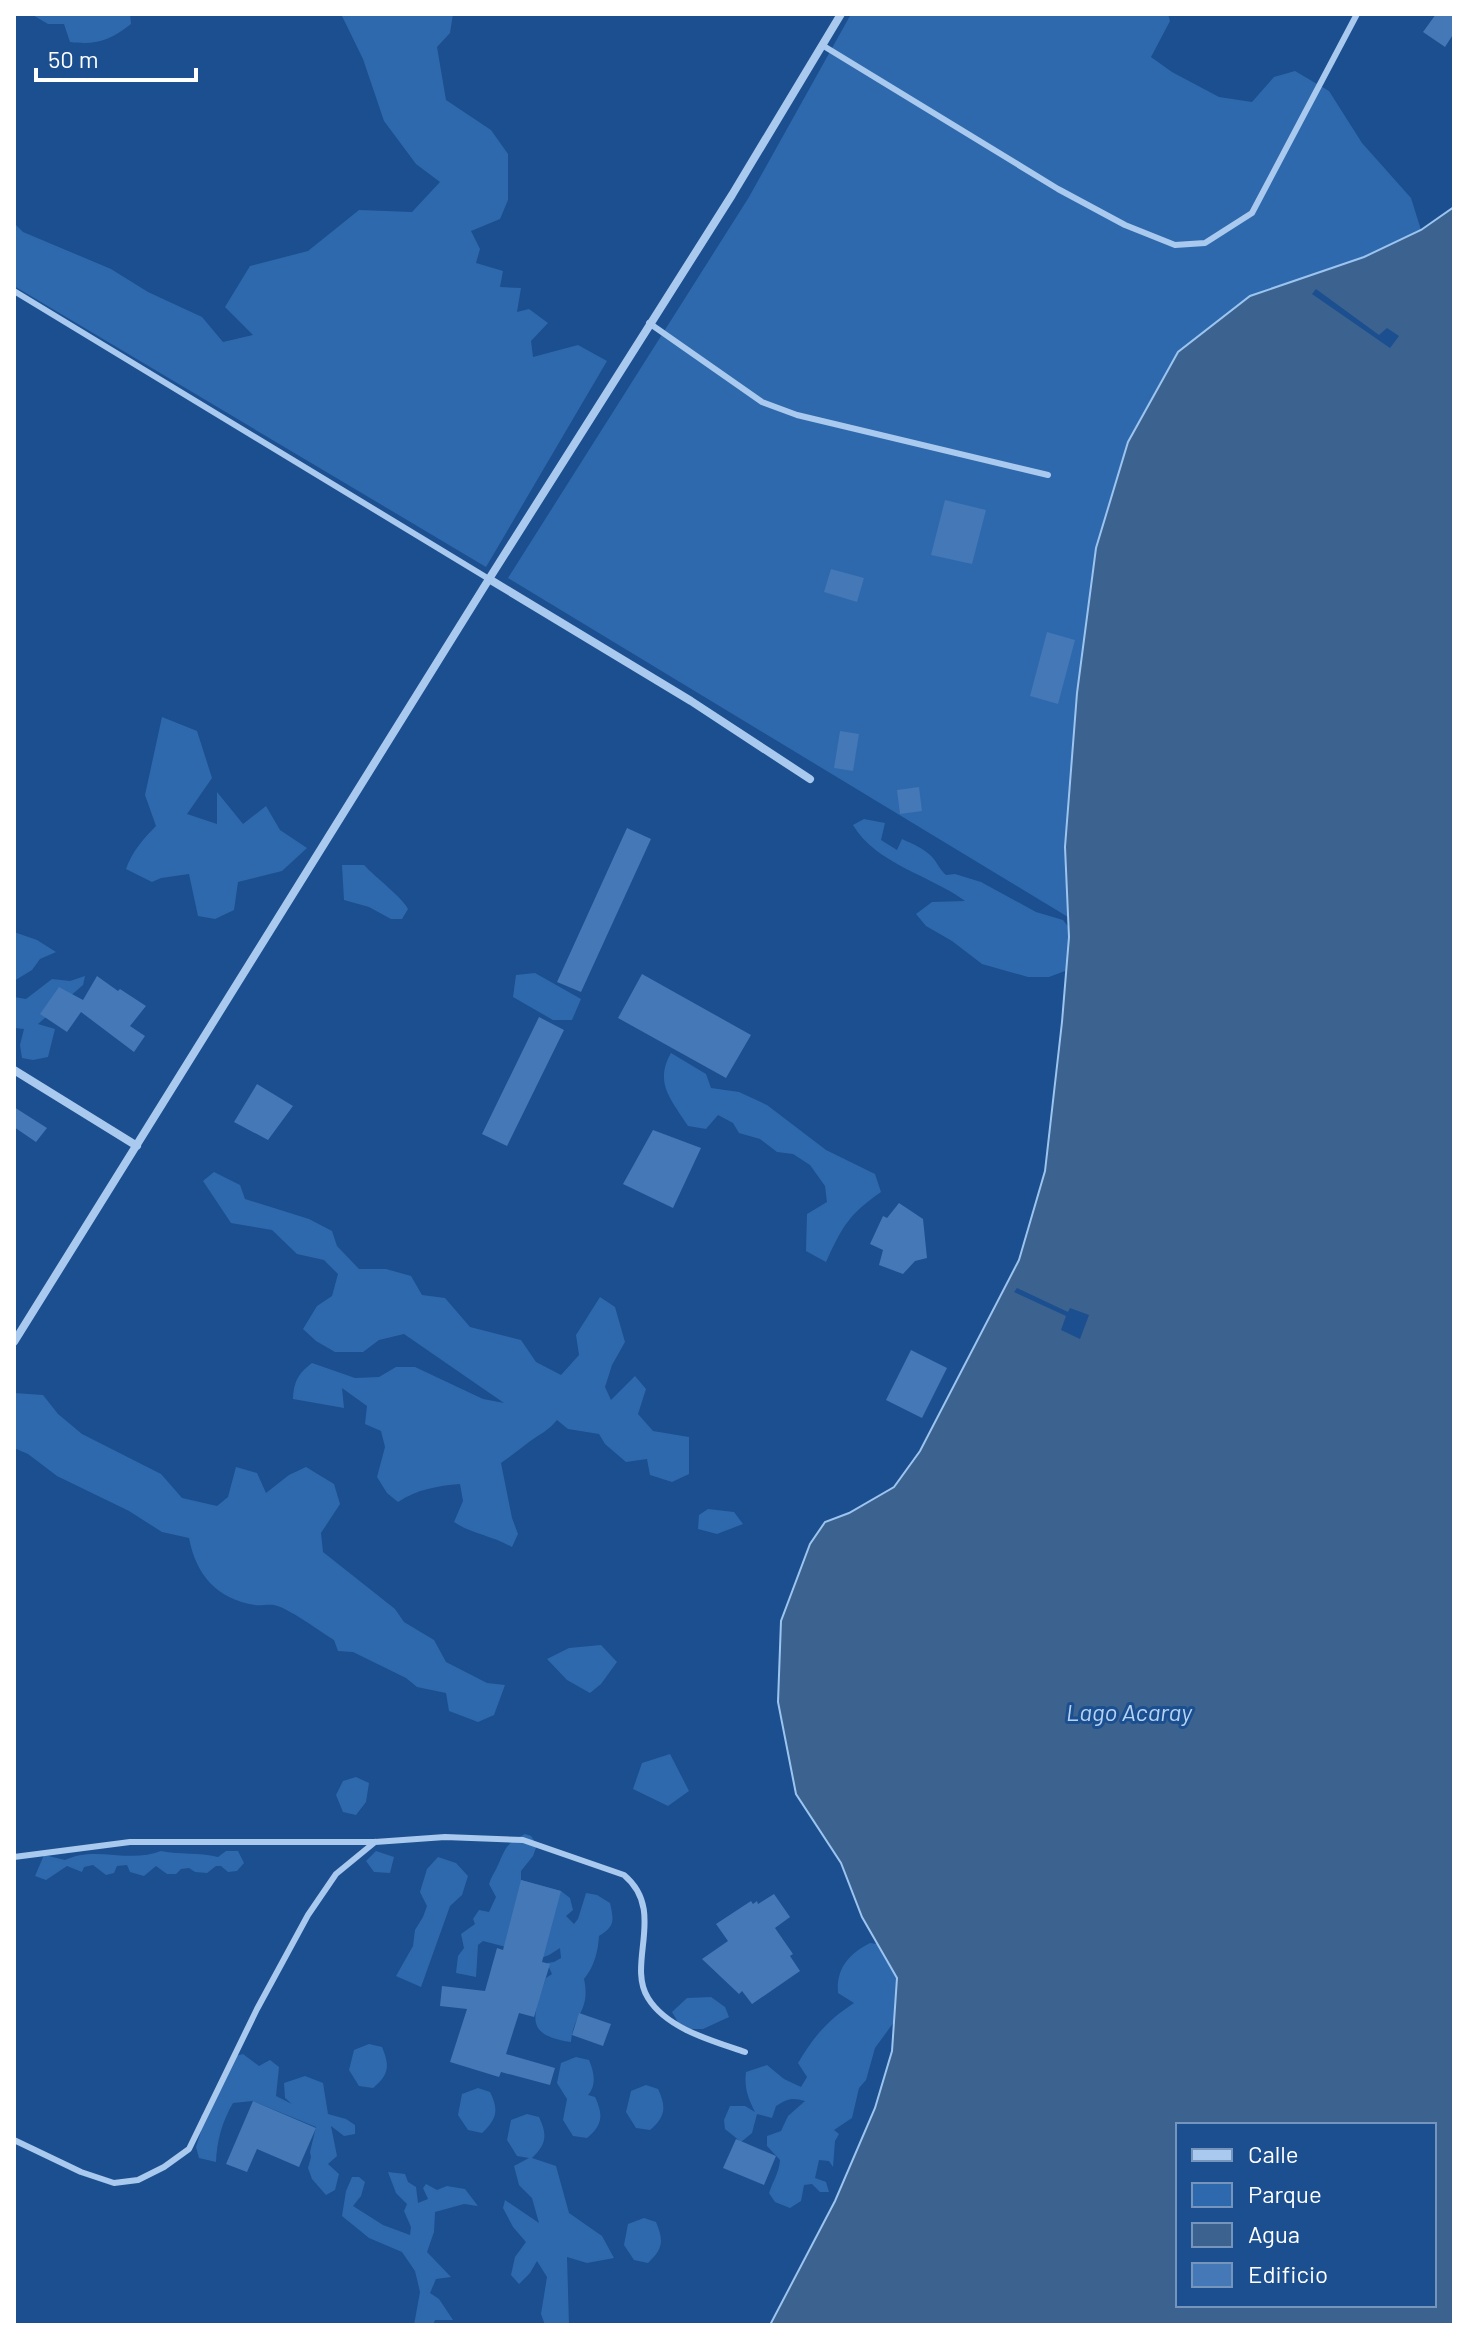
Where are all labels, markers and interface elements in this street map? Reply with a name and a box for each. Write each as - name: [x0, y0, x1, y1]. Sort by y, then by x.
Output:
- scale bar: [36, 32, 196, 82]
- text: 50 m: [48, 44, 99, 73]
- water label: Lago Acaray: [1066, 1697, 1193, 1726]
- legend: [1176, 2123, 1436, 2307]
- text: Calle: [1248, 2139, 1299, 2168]
- text: Parque: [1248, 2179, 1322, 2208]
- text: Agua: [1248, 2219, 1300, 2248]
- text: Edificio: [1248, 2259, 1328, 2288]

